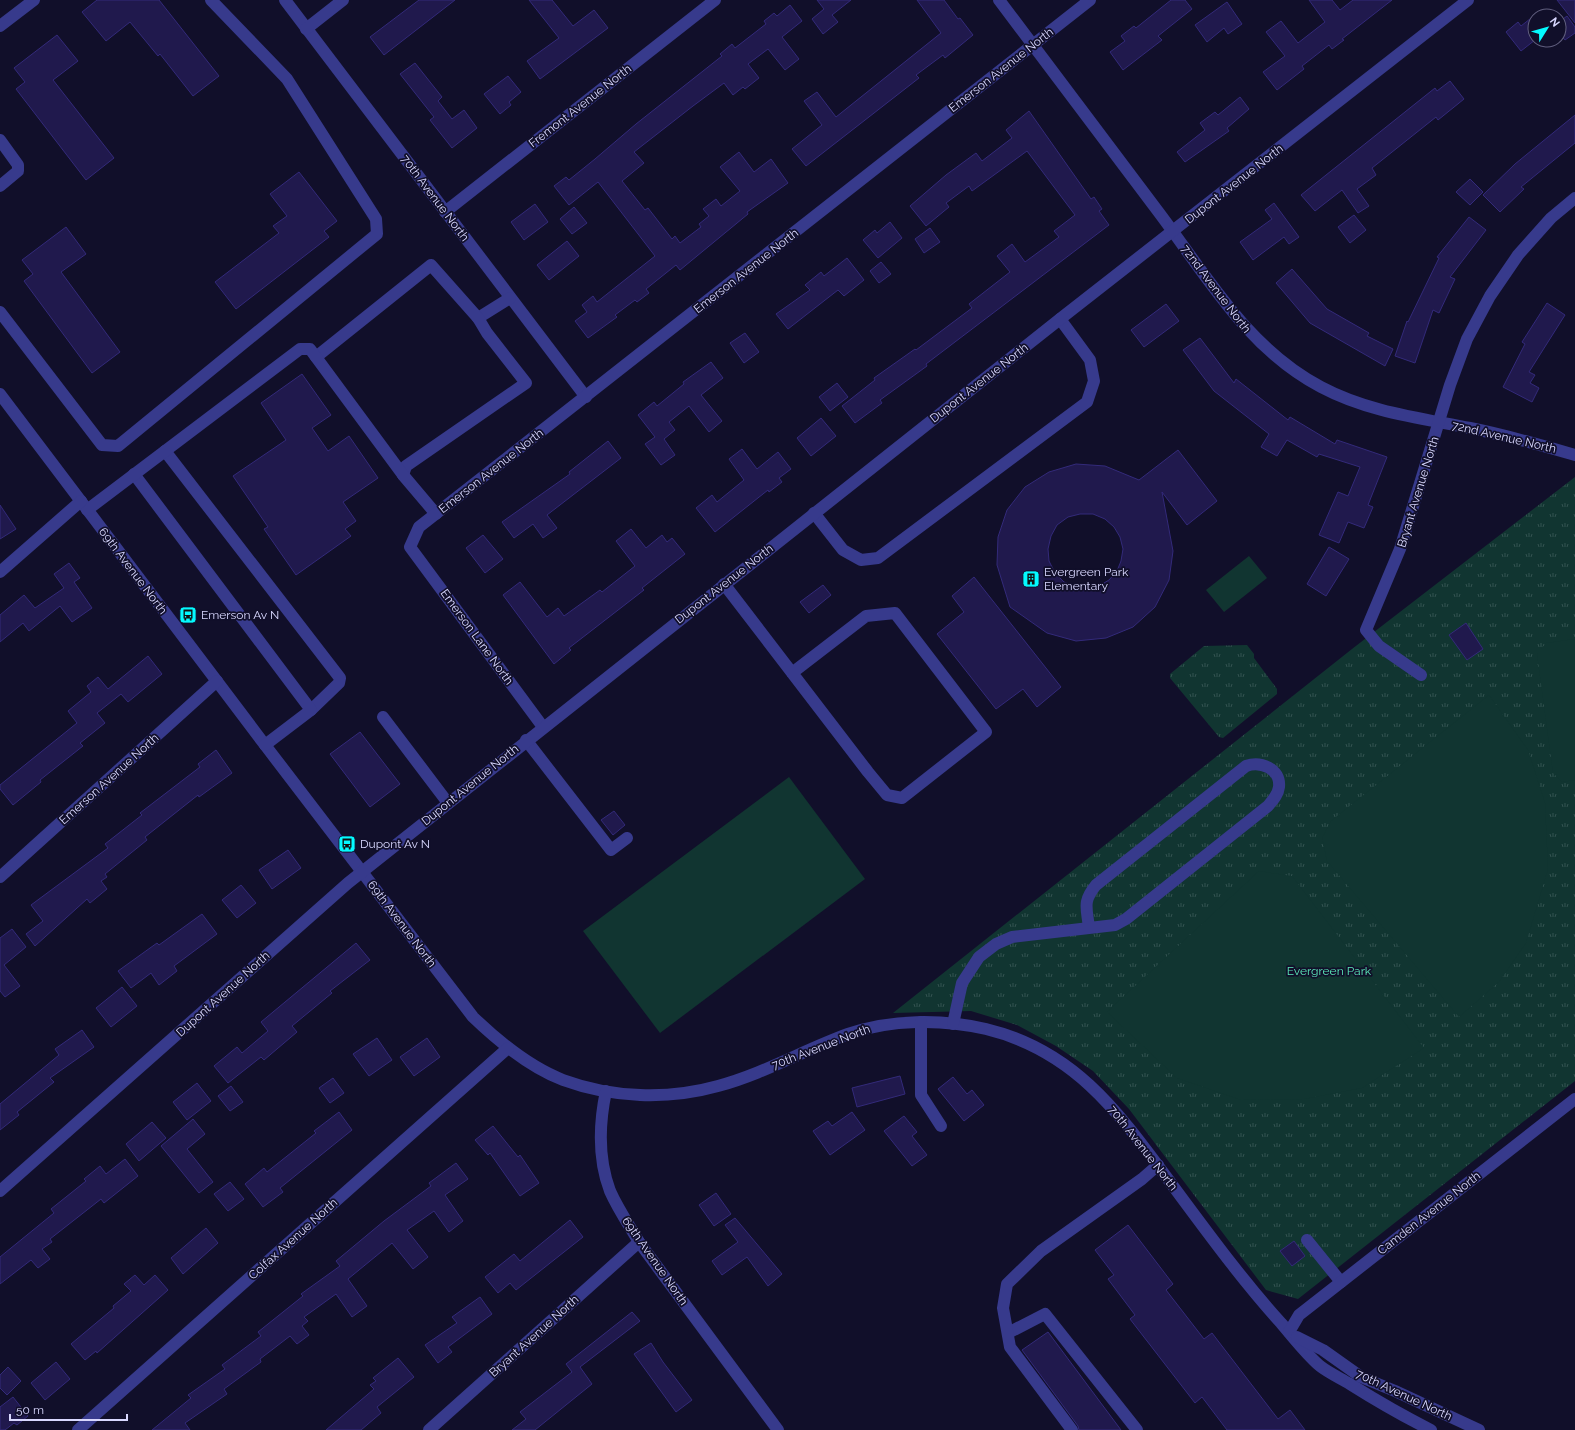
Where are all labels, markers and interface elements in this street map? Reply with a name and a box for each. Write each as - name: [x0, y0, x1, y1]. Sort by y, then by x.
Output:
- north arrow: [1527, 8, 1567, 48]
- text: N: [1547, 15, 1562, 30]
- street label: Emerson Avenue North: [946, 25, 1056, 115]
- street label: Fremont Avenue North: [526, 62, 634, 150]
- street label: Dupont Avenue North: [1182, 141, 1286, 227]
- street label: 70th Avenue North: [398, 152, 472, 244]
- street label: Emerson Avenue North: [691, 226, 801, 316]
- street label: 72nd Avenue North: [1178, 242, 1254, 336]
- street label: Dupont Avenue North: [927, 340, 1031, 426]
- street label: 72nd Avenue North: [1451, 418, 1557, 456]
- street label: Emerson Avenue North: [436, 426, 546, 516]
- street label: Bryant Avenue North: [1394, 435, 1442, 549]
- street label: 69th Avenue North: [96, 525, 170, 617]
- street label: Dupont Avenue North: [672, 541, 776, 627]
- place label: Evergreen Park Elementary: [1044, 565, 1129, 593]
- building icon: Evergreen Park Elementary: [1021, 569, 1041, 589]
- street label: Emerson Lane North: [438, 586, 516, 688]
- bus stop icon: Emerson Av N: [178, 605, 198, 625]
- place label: Emerson Av N: [201, 608, 279, 622]
- street label: Emerson Avenue North: [56, 731, 162, 827]
- street label: Dupont Avenue North: [419, 742, 521, 828]
- bus stop icon: Dupont Av N: [337, 834, 357, 854]
- place label: Dupont Av N: [360, 837, 430, 851]
- street label: 69th Avenue North: [365, 878, 439, 970]
- street label: Dupont Avenue North: [174, 948, 272, 1040]
- park label: Evergreen Park: [1287, 964, 1372, 978]
- street label: 70th Avenue North: [770, 1022, 872, 1072]
- street label: 70th Avenue North: [1105, 1103, 1181, 1193]
- street label: Camden Avenue North: [1375, 1168, 1483, 1258]
- street label: Colfax Avenue North: [246, 1195, 340, 1283]
- street label: 69th Avenue North: [619, 1214, 691, 1308]
- street label: Bryant Avenue North: [486, 1292, 582, 1380]
- street label: 70th Avenue North: [1354, 1367, 1454, 1423]
- scale bar: [10, 1396, 127, 1422]
- text: 50 m: [16, 1403, 44, 1417]

